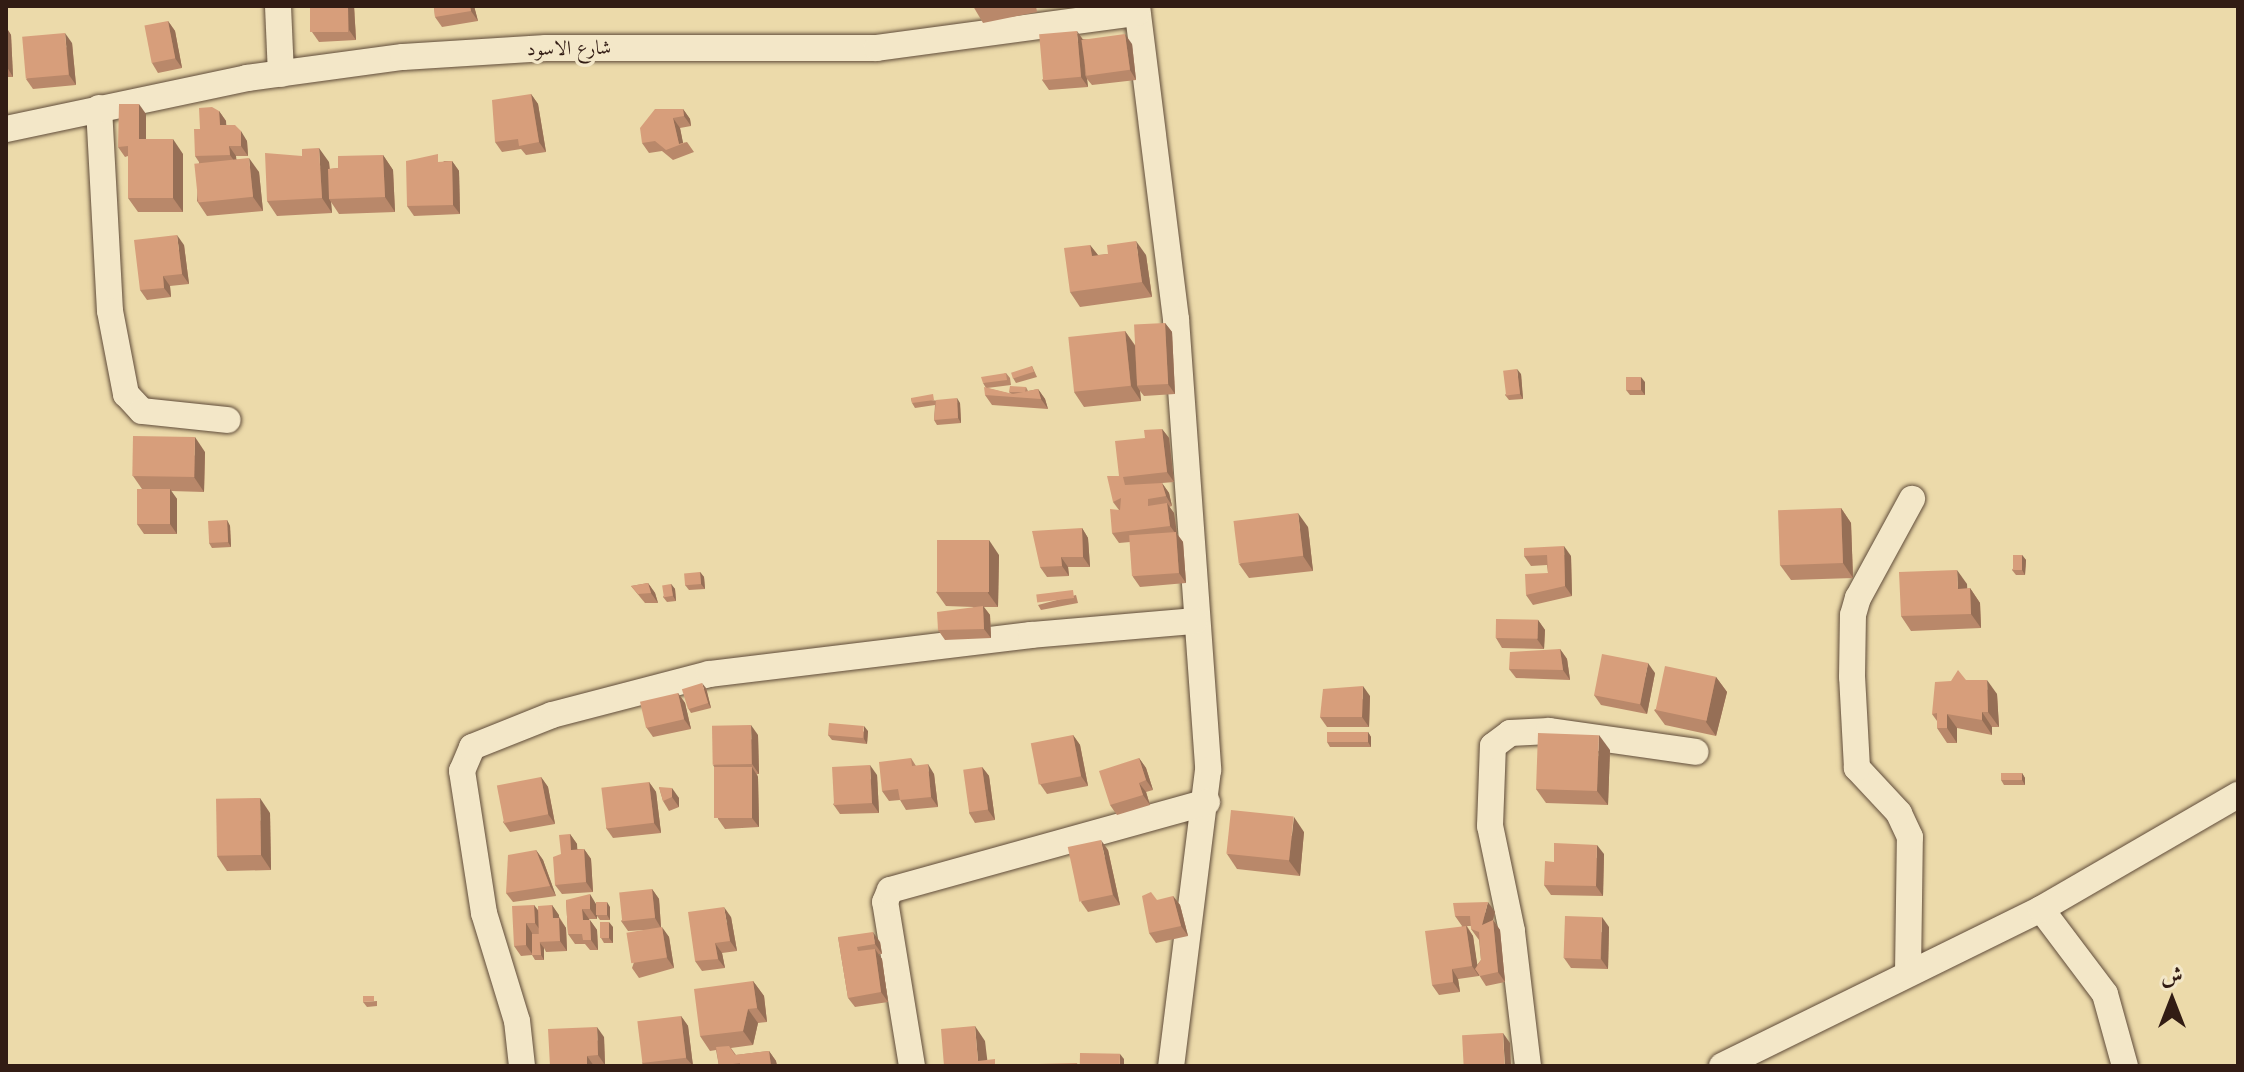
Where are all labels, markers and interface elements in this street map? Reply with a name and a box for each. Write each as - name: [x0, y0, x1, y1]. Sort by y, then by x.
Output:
- street label: شارع الاسود: [527, 35, 611, 61]
- north arrow: [2132, 960, 2212, 1040]
- text: ش: [2161, 962, 2183, 989]

